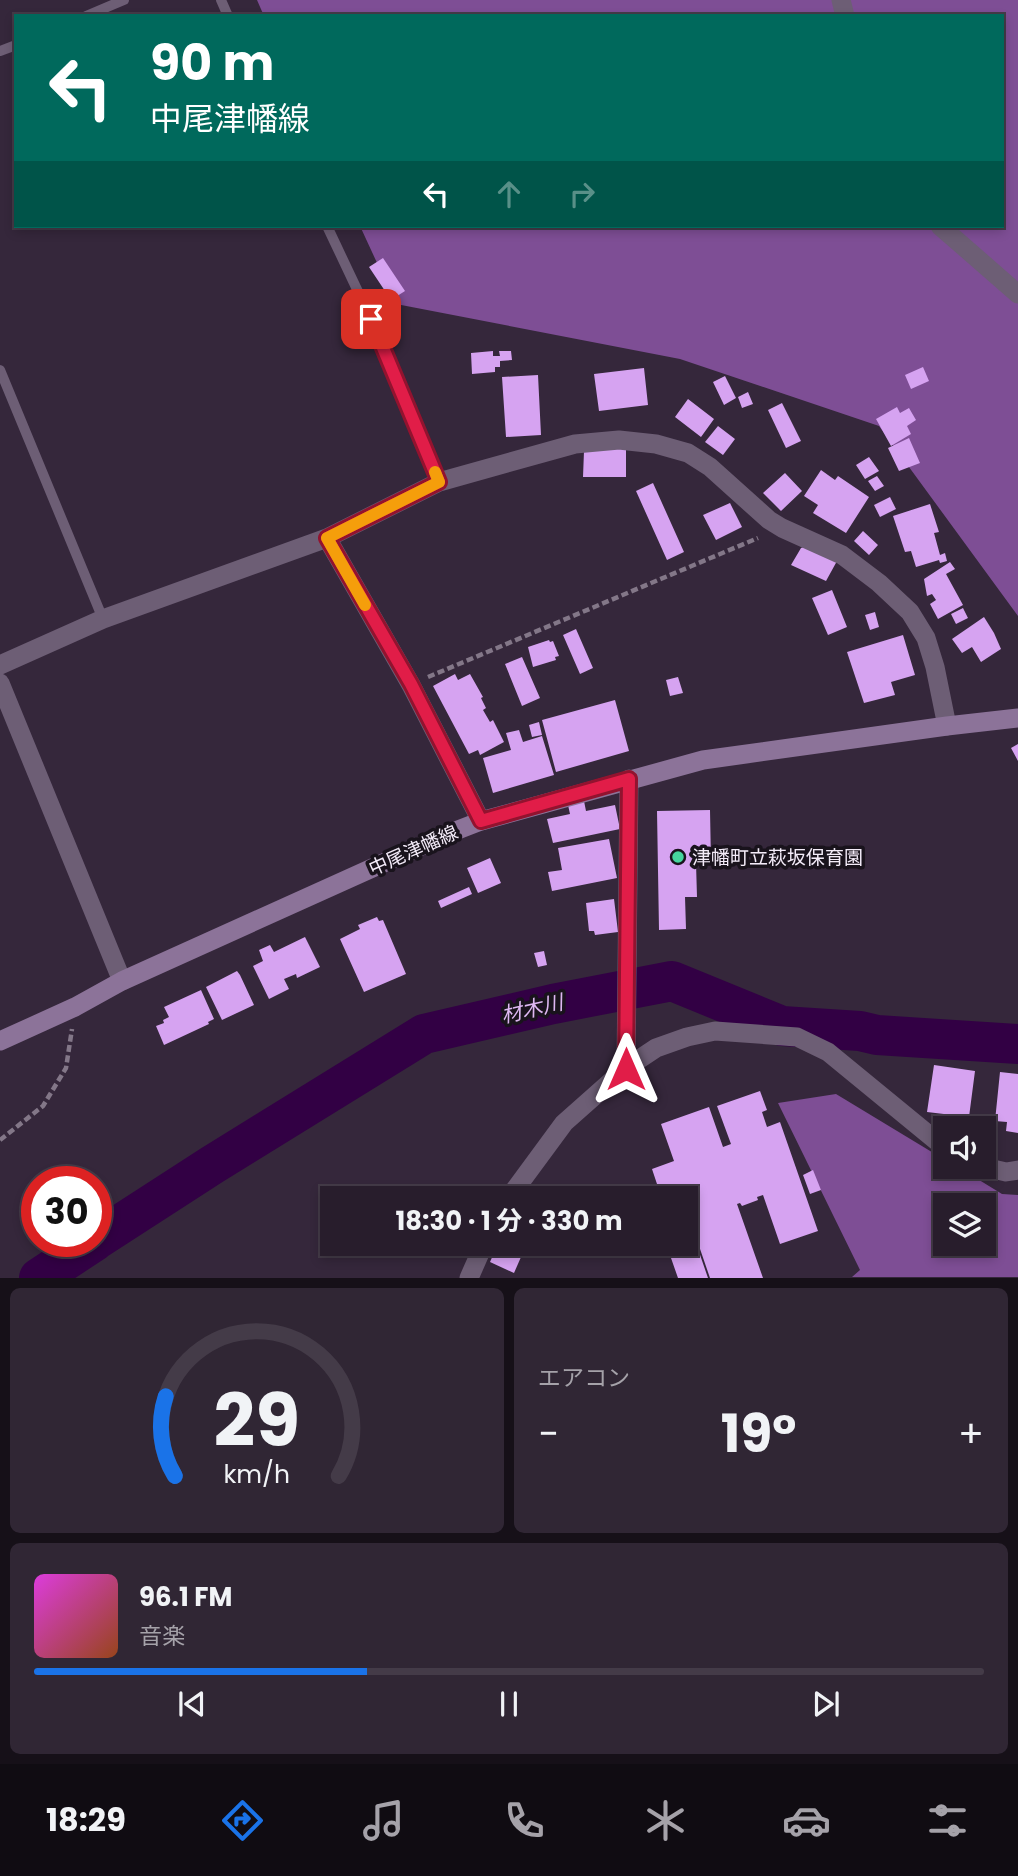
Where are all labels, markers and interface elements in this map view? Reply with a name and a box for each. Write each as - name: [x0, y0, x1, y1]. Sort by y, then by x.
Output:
- text: 90 m: [150, 29, 274, 97]
- icon: left: [35, 42, 126, 133]
- text: 中尾津幡線: [150, 96, 310, 141]
- icon: left: [417, 175, 455, 213]
- icon: ahead: [490, 175, 528, 213]
- icon: right: [563, 175, 601, 213]
- pin: [341, 289, 401, 349]
- icon: arrive: [352, 300, 390, 338]
- street label: 中尾津幡線: [364, 819, 462, 882]
- place label: 津幡町立萩坂保育園: [692, 844, 863, 871]
- marker: 津幡町立萩坂保育園: [670, 849, 686, 865]
- water label: 材木川: [498, 987, 568, 1030]
- position arrow: [589, 1032, 663, 1106]
- map controls: [933, 1116, 996, 1256]
- button: sound: [933, 1116, 996, 1179]
- speed limit sign: 30: [21, 1166, 112, 1257]
- button: layers: [933, 1193, 996, 1256]
- text: 18:30 · 1 分 · 330 m: [395, 1203, 623, 1239]
- text: エアコン: [538, 1362, 630, 1394]
- text: 29: [214, 1371, 300, 1472]
- text: 19°: [721, 1397, 796, 1470]
- text: −: [538, 1407, 559, 1460]
- text: +: [958, 1407, 984, 1460]
- text: km/h: [224, 1457, 290, 1492]
- text: 96.1 FM: [139, 1579, 232, 1615]
- text: 音楽: [139, 1620, 185, 1652]
- icon: previous: [173, 1685, 211, 1723]
- icon: pause: [490, 1685, 528, 1723]
- icon: next: [807, 1685, 845, 1723]
- icon: directions: [218, 1796, 267, 1845]
- icon: music: [359, 1796, 408, 1845]
- icon: phone: [500, 1796, 549, 1845]
- icon: climate: [641, 1796, 690, 1845]
- icon: car: [782, 1796, 831, 1845]
- icon: filters: [923, 1796, 972, 1845]
- text: 18:29: [46, 1797, 126, 1842]

